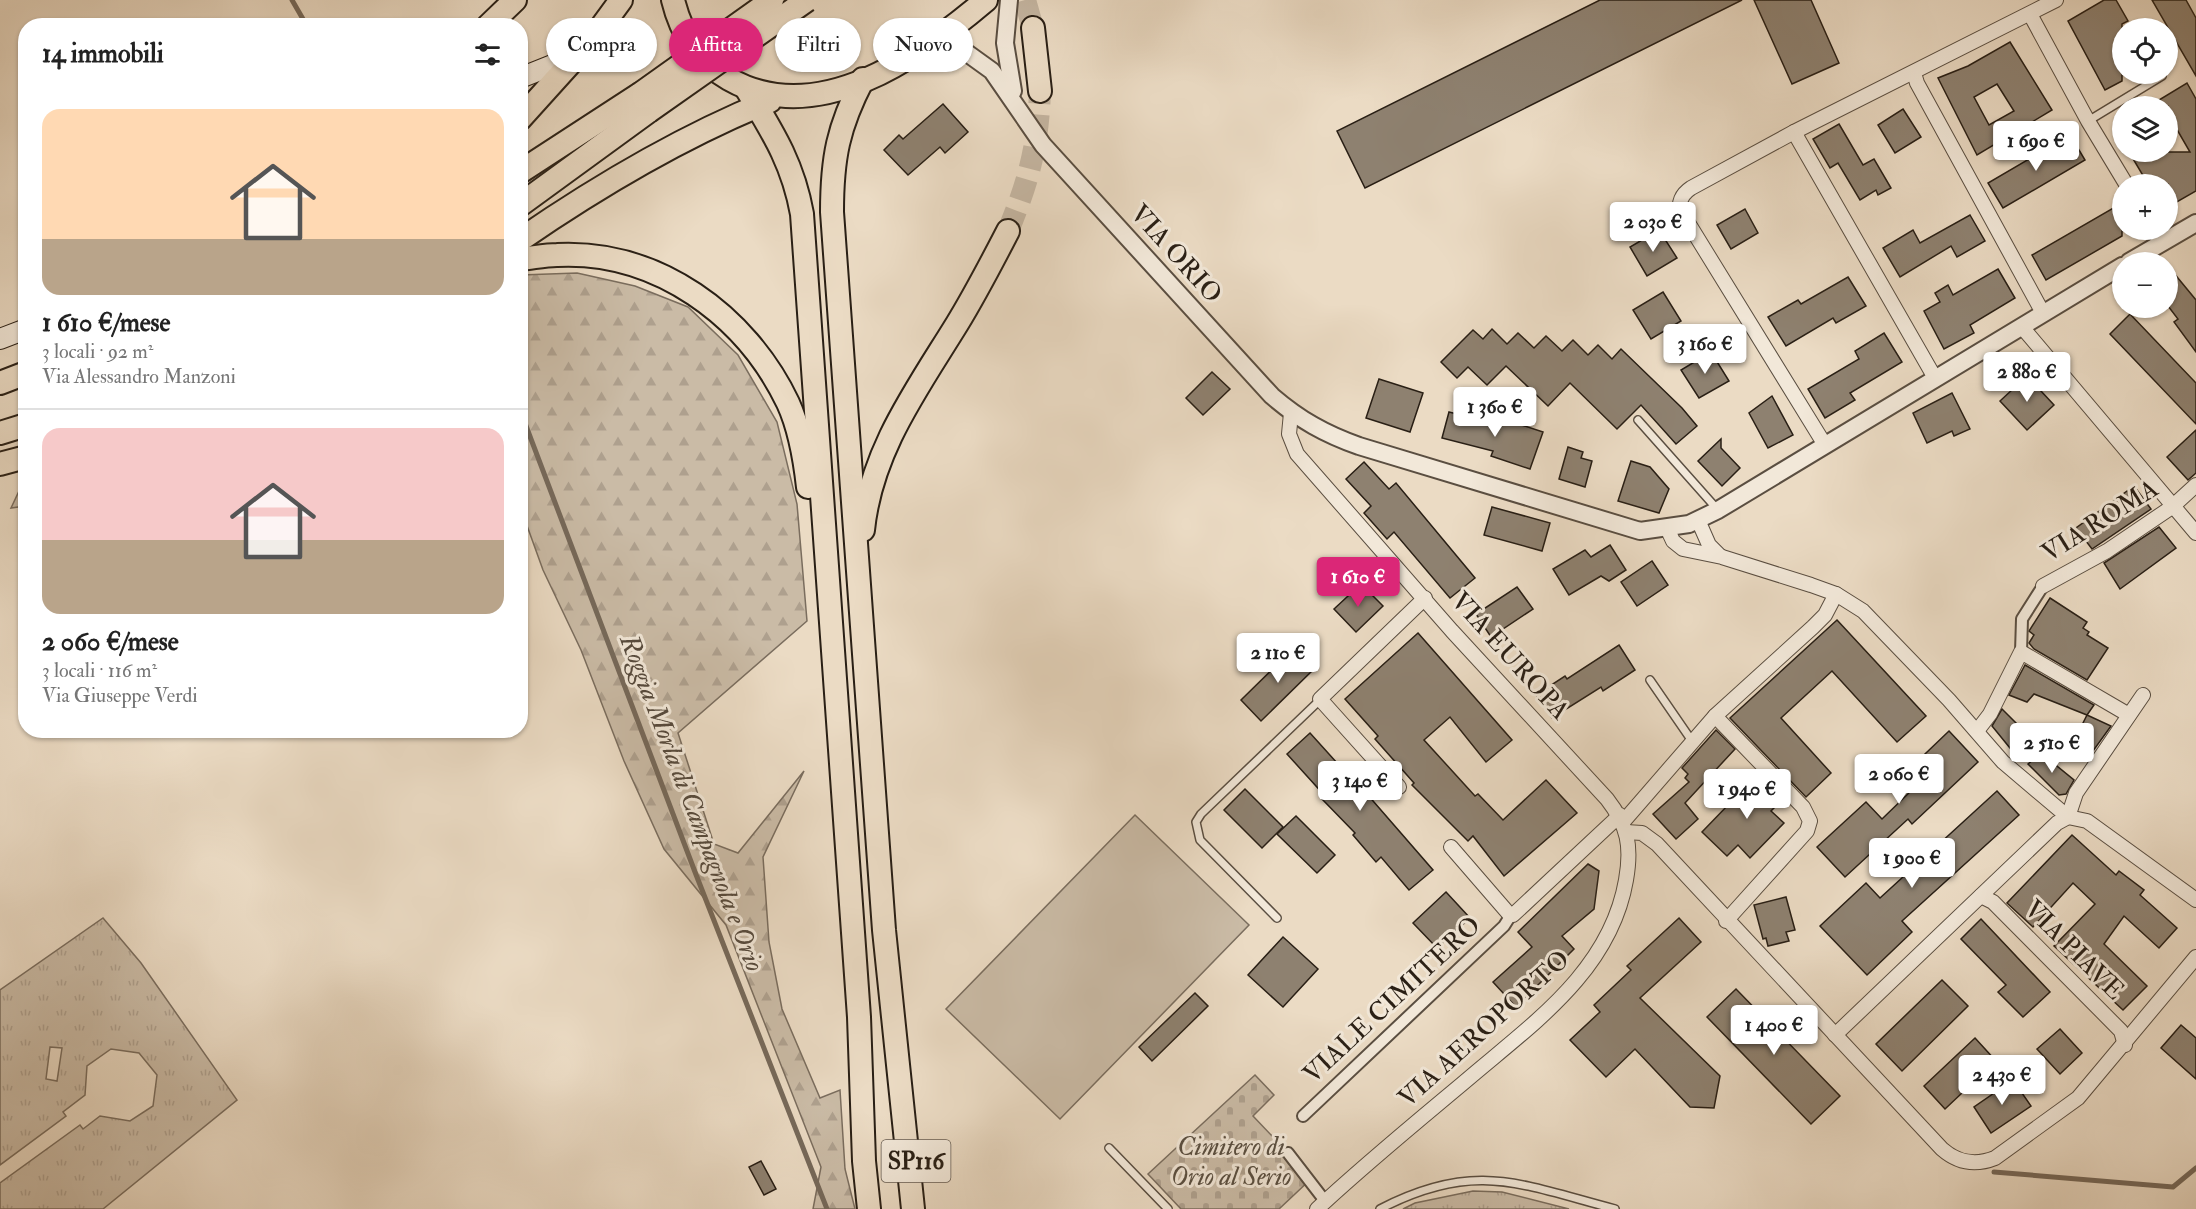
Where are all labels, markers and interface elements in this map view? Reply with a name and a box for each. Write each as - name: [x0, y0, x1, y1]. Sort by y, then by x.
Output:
- chip: Compra: [546, 18, 657, 72]
- chip: Affitta: [669, 18, 763, 72]
- chip: Filtri: [775, 18, 861, 72]
- chip: Nuovo: [873, 18, 973, 72]
- map controls: [2112, 18, 2178, 318]
- button: locate: [2112, 18, 2178, 84]
- text: 14 immobili: [42, 38, 164, 70]
- icon: filters: [471, 38, 504, 71]
- button: layers: [2112, 96, 2178, 162]
- pin: 1 690 €: [1981, 121, 2091, 172]
- text: 1 690 €: [2007, 128, 2065, 153]
- icon: home: [219, 148, 327, 256]
- button: +: [2112, 174, 2178, 240]
- street label: VIA ORIO: [1123, 198, 1229, 310]
- pin: 2 030 €: [1598, 202, 1708, 253]
- text: 2 030 €: [1624, 209, 1682, 234]
- button: −: [2112, 252, 2178, 318]
- text: 1 610 €/mese: [42, 307, 170, 339]
- pin: 3 160 €: [1650, 324, 1760, 375]
- text: 3 160 €: [1677, 331, 1733, 356]
- text: 3 locali · 92 m²: [42, 339, 153, 364]
- pin: 2 880 €: [1972, 352, 2082, 403]
- text: 2 880 €: [1997, 359, 2057, 384]
- text: Via Alessandro Manzoni: [42, 364, 236, 389]
- pin: 1 360 €: [1440, 387, 1550, 438]
- text: 1 360 €: [1467, 394, 1523, 419]
- icon: home: [219, 467, 327, 575]
- street label: VIA ROMA: [2036, 472, 2165, 569]
- pin: 1 610 €: [1303, 557, 1413, 608]
- text: 1 610 €: [1331, 564, 1385, 589]
- street label: VIA EUROPA: [1444, 585, 1576, 727]
- text: 2 060 €/mese: [42, 626, 179, 658]
- water label: Roggia Morla di Campagnola e Orio: [612, 629, 772, 976]
- pin: 2 110 €: [1223, 633, 1333, 684]
- text: 2 110 €: [1251, 640, 1305, 665]
- text: 3 locali · 116 m²: [42, 658, 157, 683]
- text: Via Giuseppe Verdi: [42, 683, 198, 708]
- pin: 2 510 €: [1997, 723, 2107, 774]
- text: 2 510 €: [2024, 730, 2080, 755]
- pin: 2 060 €: [1844, 754, 1954, 805]
- pin: 3 140 €: [1305, 761, 1415, 812]
- text: 2 060 €: [1869, 761, 1929, 786]
- text: 3 140 €: [1332, 768, 1388, 793]
- pin: 1 940 €: [1692, 769, 1802, 820]
- text: 1 940 €: [1718, 776, 1776, 801]
- pin: 1 900 €: [1857, 838, 1967, 889]
- text: 1 900 €: [1883, 845, 1941, 870]
- street label: VIA PIAVE: [2017, 893, 2131, 1007]
- street label: VIALE CIMITERO: [1297, 910, 1487, 1090]
- street label: VIA AEROPORTO: [1392, 944, 1576, 1114]
- pin: 1 400 €: [1719, 1005, 1829, 1056]
- text: 1 400 €: [1745, 1012, 1803, 1037]
- pin: 2 430 €: [1947, 1055, 2057, 1106]
- text: 2 430 €: [1973, 1062, 2031, 1087]
- park label: Cimitero di Orio al Serio: [1170, 1131, 1292, 1193]
- road number: SP116: [882, 1140, 950, 1182]

